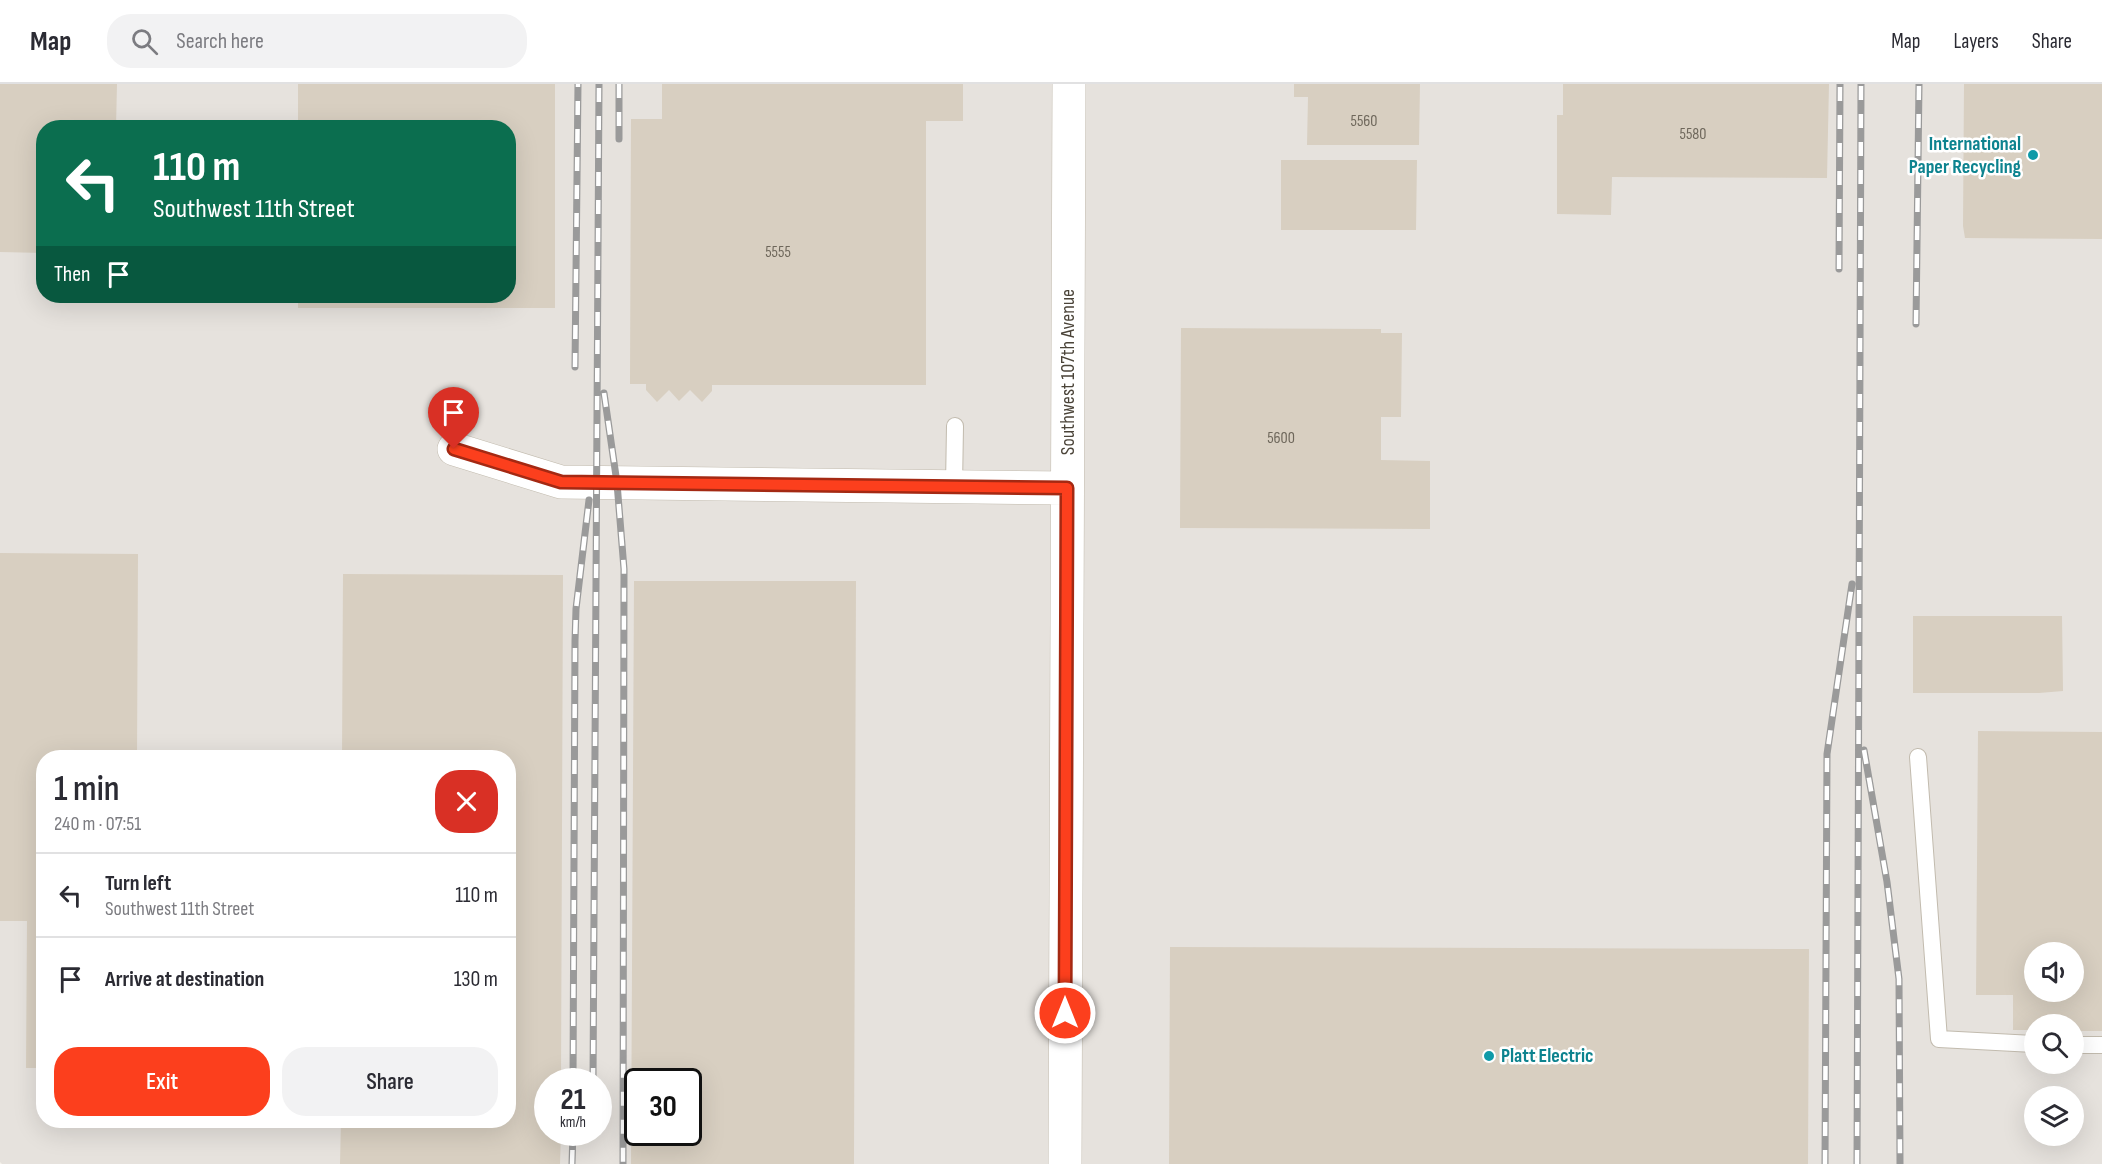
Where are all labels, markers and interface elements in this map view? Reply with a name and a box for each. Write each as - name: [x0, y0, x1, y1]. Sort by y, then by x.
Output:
- search box: [107, 14, 527, 68]
- text: Map: [30, 25, 71, 58]
- icon: search: [128, 25, 161, 58]
- text: Search here: [176, 28, 264, 55]
- text: Map: [1891, 29, 1920, 54]
- text: Layers: [1953, 29, 1999, 54]
- text: Share: [2032, 29, 2072, 54]
- house number: 5560: [1351, 112, 1377, 131]
- house number: 5580: [1680, 125, 1707, 144]
- place label: International Paper Recycling: [1909, 132, 2022, 179]
- text: 110 m: [153, 142, 240, 193]
- icon: left: [54, 144, 132, 222]
- marker: International Paper Recycling: [2026, 148, 2040, 162]
- text: Southwest 11th Street: [153, 193, 355, 225]
- house number: 5555: [765, 243, 791, 262]
- icon: arrive: [102, 258, 135, 291]
- text: Then: [54, 261, 90, 288]
- street label: Southwest 107th Avenue: [1056, 289, 1080, 455]
- pin: [428, 387, 479, 449]
- icon: arrive: [437, 396, 470, 429]
- house number: 5600: [1267, 429, 1295, 448]
- text: 1 min: [54, 768, 119, 811]
- button: close: [435, 770, 498, 833]
- text: 240 m · 07:51: [54, 812, 141, 836]
- text: Turn left: [105, 870, 171, 897]
- icon: left: [54, 879, 87, 912]
- text: 110 m: [455, 882, 498, 909]
- text: Southwest 11th Street: [105, 897, 254, 921]
- map controls: [2024, 942, 2084, 1146]
- button: sound: [2024, 942, 2084, 1002]
- icon: arrive: [54, 963, 87, 996]
- text: Arrive at destination: [105, 966, 264, 993]
- text: 130 m: [454, 966, 498, 993]
- position arrow: [1033, 981, 1097, 1045]
- button: search: [2024, 1014, 2084, 1074]
- place label: Platt Electric: [1501, 1044, 1594, 1068]
- button: Exit: [54, 1047, 270, 1116]
- button: Share: [282, 1047, 498, 1116]
- marker: Platt Electric: [1482, 1049, 1496, 1063]
- speed limit sign: 30: [624, 1068, 702, 1146]
- text: 21: [561, 1082, 585, 1118]
- button: layers: [2024, 1086, 2084, 1146]
- text: km/h: [560, 1113, 586, 1132]

